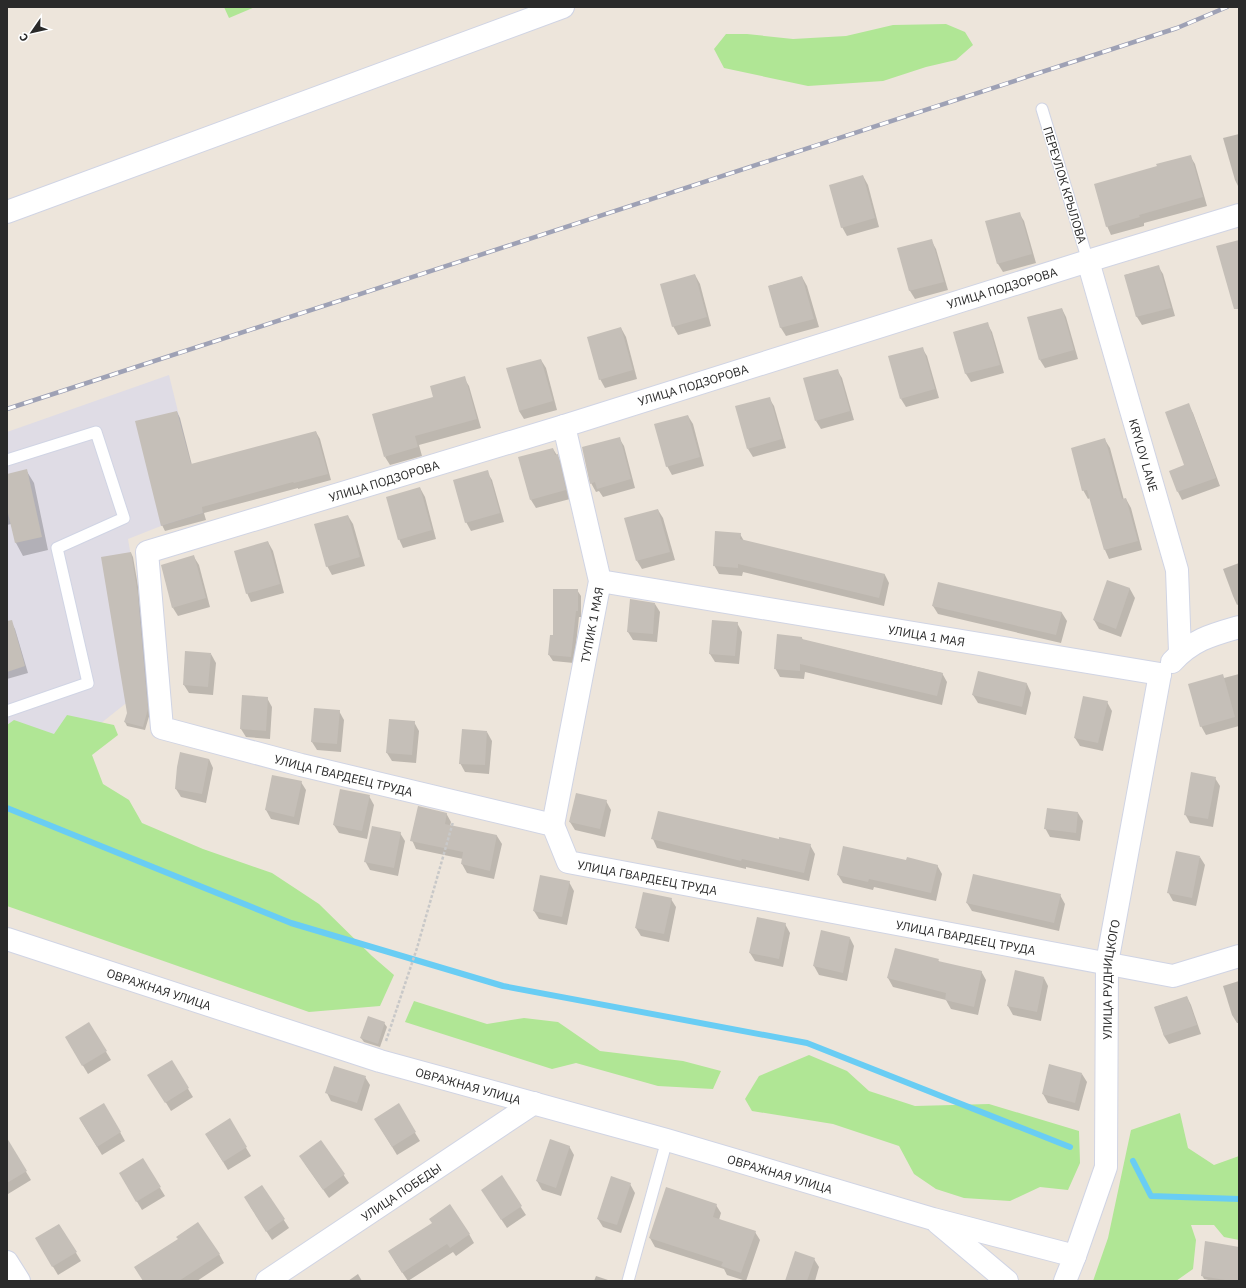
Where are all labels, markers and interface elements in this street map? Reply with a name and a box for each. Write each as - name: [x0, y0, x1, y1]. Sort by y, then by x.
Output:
- north arrow: [12, 12, 52, 52]
- text: С: [16, 31, 32, 44]
- street label: ПЕРЕУЛОК КРЫЛОВА: [1040, 125, 1090, 246]
- street label: УЛИЦА ПОДЗОРОВА: [945, 264, 1059, 312]
- street label: УЛИЦА ПОДЗОРОВА: [636, 361, 750, 409]
- street label: KRYLOV LANE: [1126, 417, 1162, 494]
- street label: УЛИЦА ПОДЗОРОВА: [327, 457, 441, 505]
- street label: ТУПИК 1 МАЯ: [577, 585, 606, 664]
- street label: УЛИЦА 1 МАЯ: [887, 621, 966, 649]
- street label: УЛИЦА ГВАРДЕЕЦ ТРУДА: [273, 751, 415, 799]
- street label: УЛИЦА ГВАРДЕЕЦ ТРУДА: [576, 856, 719, 898]
- street label: УЛИЦА ГВАРДЕЕЦ ТРУДА: [895, 916, 1037, 958]
- street label: УЛИЦА РУДНИЦКОГО: [1099, 918, 1122, 1040]
- street label: ОВРАЖНАЯ УЛИЦА: [105, 965, 213, 1013]
- street label: ОВРАЖНАЯ УЛИЦА: [414, 1064, 523, 1107]
- street label: ОВРАЖНАЯ УЛИЦА: [726, 1151, 835, 1196]
- street label: УЛИЦА ПОБЕДЫ: [358, 1160, 444, 1224]

